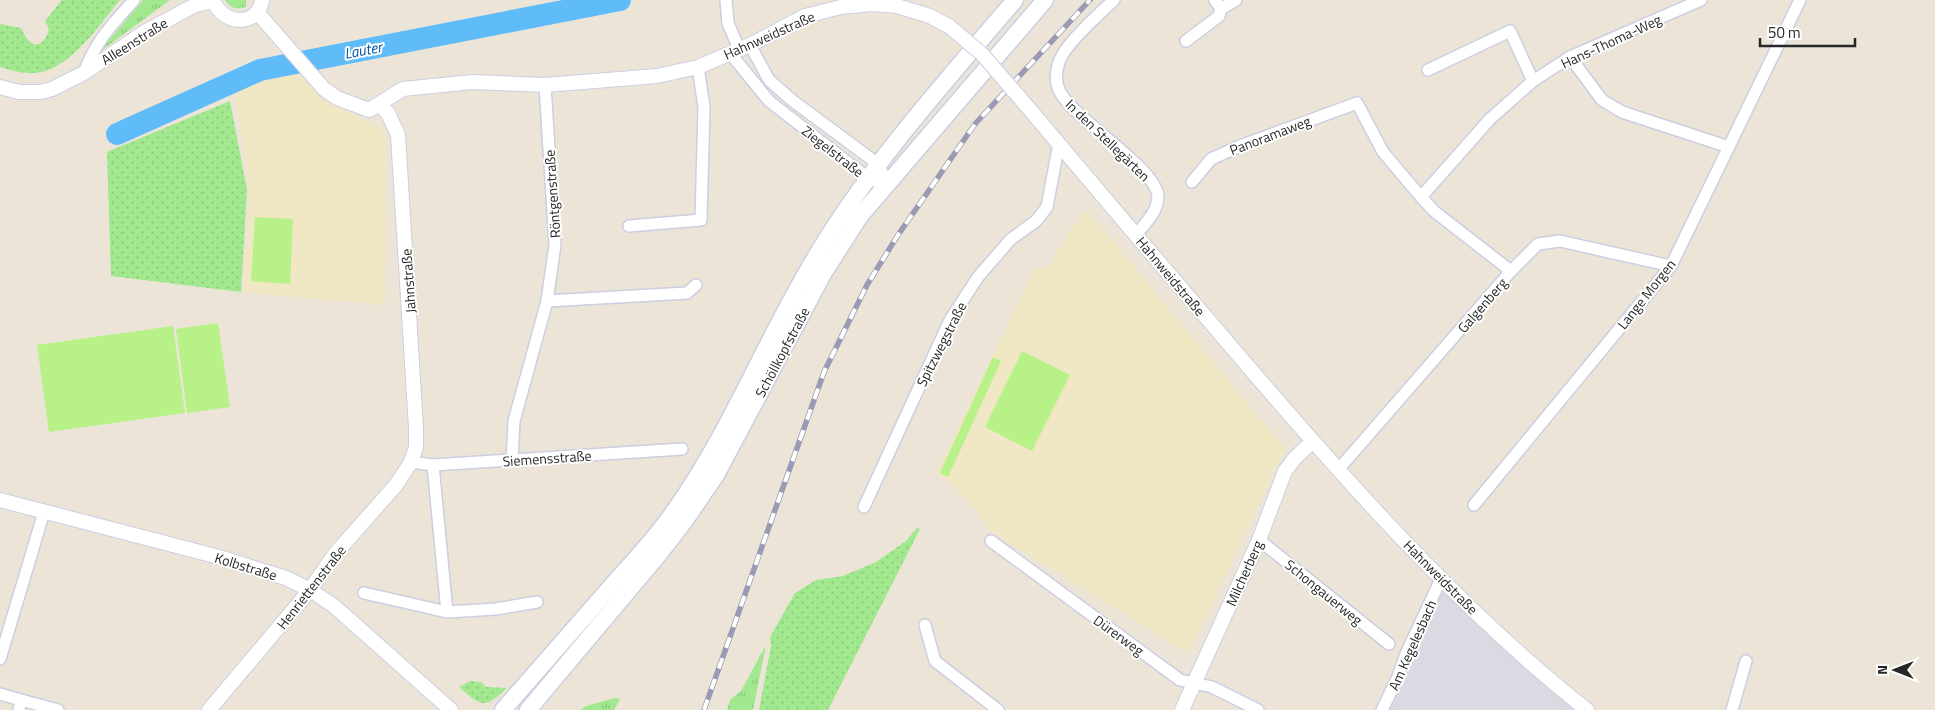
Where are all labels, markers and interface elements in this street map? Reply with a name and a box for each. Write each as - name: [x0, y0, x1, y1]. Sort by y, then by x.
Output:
- street label: Hahnweidstraße: [720, 5, 818, 65]
- street label: Hans-Thoma-Weg: [1557, 8, 1665, 74]
- street label: Alleenstraße: [97, 12, 171, 70]
- scale bar: [1760, 15, 1855, 47]
- text: 50 m: [1768, 21, 1801, 44]
- water label: Lauter: [342, 35, 386, 65]
- street label: In den Stellegärten: [1061, 94, 1155, 186]
- street label: Panoramaweg: [1226, 110, 1314, 160]
- street label: Ziegelstraße: [798, 120, 868, 182]
- street label: Röntgenstraße: [538, 149, 566, 239]
- street label: Hahnweidstraße: [1131, 232, 1211, 320]
- street label: Jahnstraße: [395, 248, 421, 314]
- street label: Lange Morgen: [1612, 254, 1680, 334]
- street label: Galgenberg: [1452, 273, 1512, 337]
- street label: Spitzwegstraße: [911, 298, 971, 390]
- street label: Schöllkopfstraße: [749, 303, 815, 401]
- street label: Siemensstraße: [502, 444, 592, 472]
- street label: Hahnweidstraße: [1399, 535, 1483, 619]
- street label: Milcherberg: [1220, 537, 1268, 609]
- street label: Henriettenstraße: [271, 540, 351, 634]
- street label: Kolbstraße: [212, 547, 280, 585]
- street label: Schongauerweg: [1281, 554, 1367, 630]
- street label: Am Kegelesbach: [1383, 596, 1441, 694]
- street label: Dürerweg: [1089, 609, 1149, 661]
- north arrow: [1870, 645, 1920, 695]
- text: N: [1871, 665, 1892, 675]

